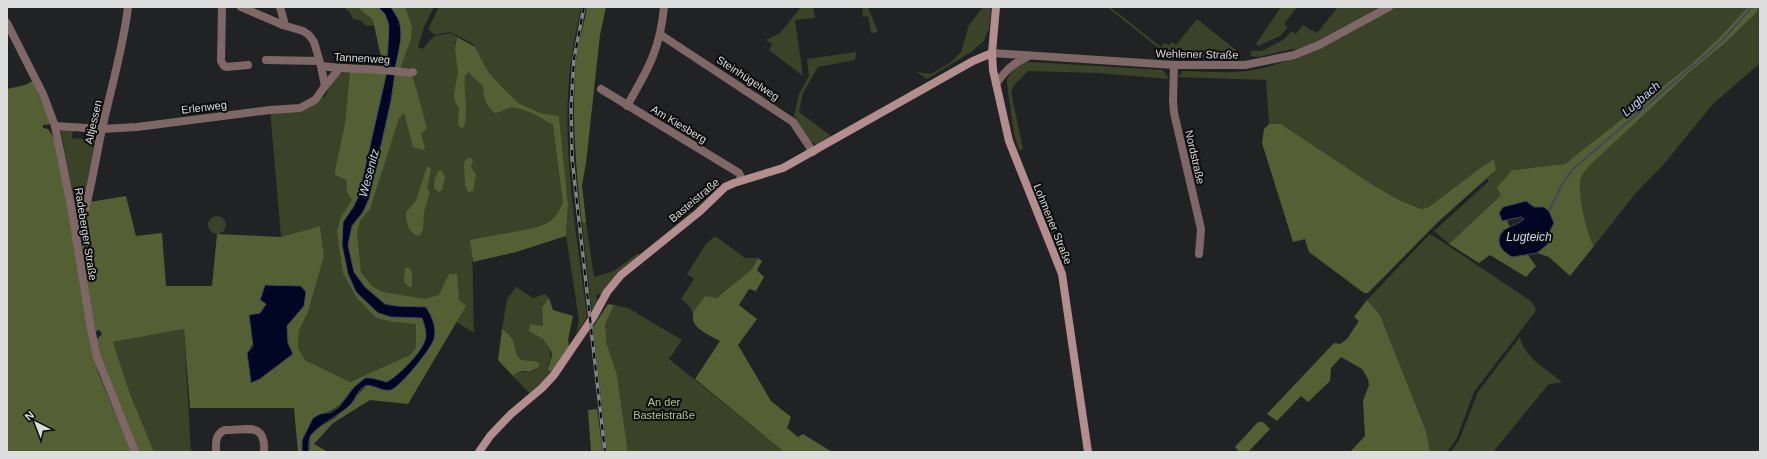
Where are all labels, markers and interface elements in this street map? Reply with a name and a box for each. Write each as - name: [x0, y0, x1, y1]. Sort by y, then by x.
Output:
- street label: Wehlener Straße: [1155, 47, 1239, 61]
- street label: Tannenweg: [334, 51, 390, 65]
- street label: Steinhügelweg: [714, 53, 782, 103]
- water label: Lugbach: [1619, 78, 1663, 119]
- street label: Erlenweg: [181, 98, 227, 116]
- street label: Altjessen: [82, 99, 104, 145]
- street label: Am Kiesberg: [649, 103, 709, 145]
- street label: Nordstraße: [1183, 129, 1207, 185]
- water label: Wesenitz: [356, 147, 382, 199]
- street label: Basteistraße: [666, 176, 722, 224]
- street label: Lohmener Straße: [1031, 182, 1075, 266]
- street label: Radeberger Straße: [73, 187, 99, 281]
- water label: Lugteich: [1506, 230, 1552, 244]
- park label: An der Basteistraße: [633, 396, 695, 421]
- north arrow: [16, 403, 56, 443]
- text: N: [22, 408, 36, 423]

